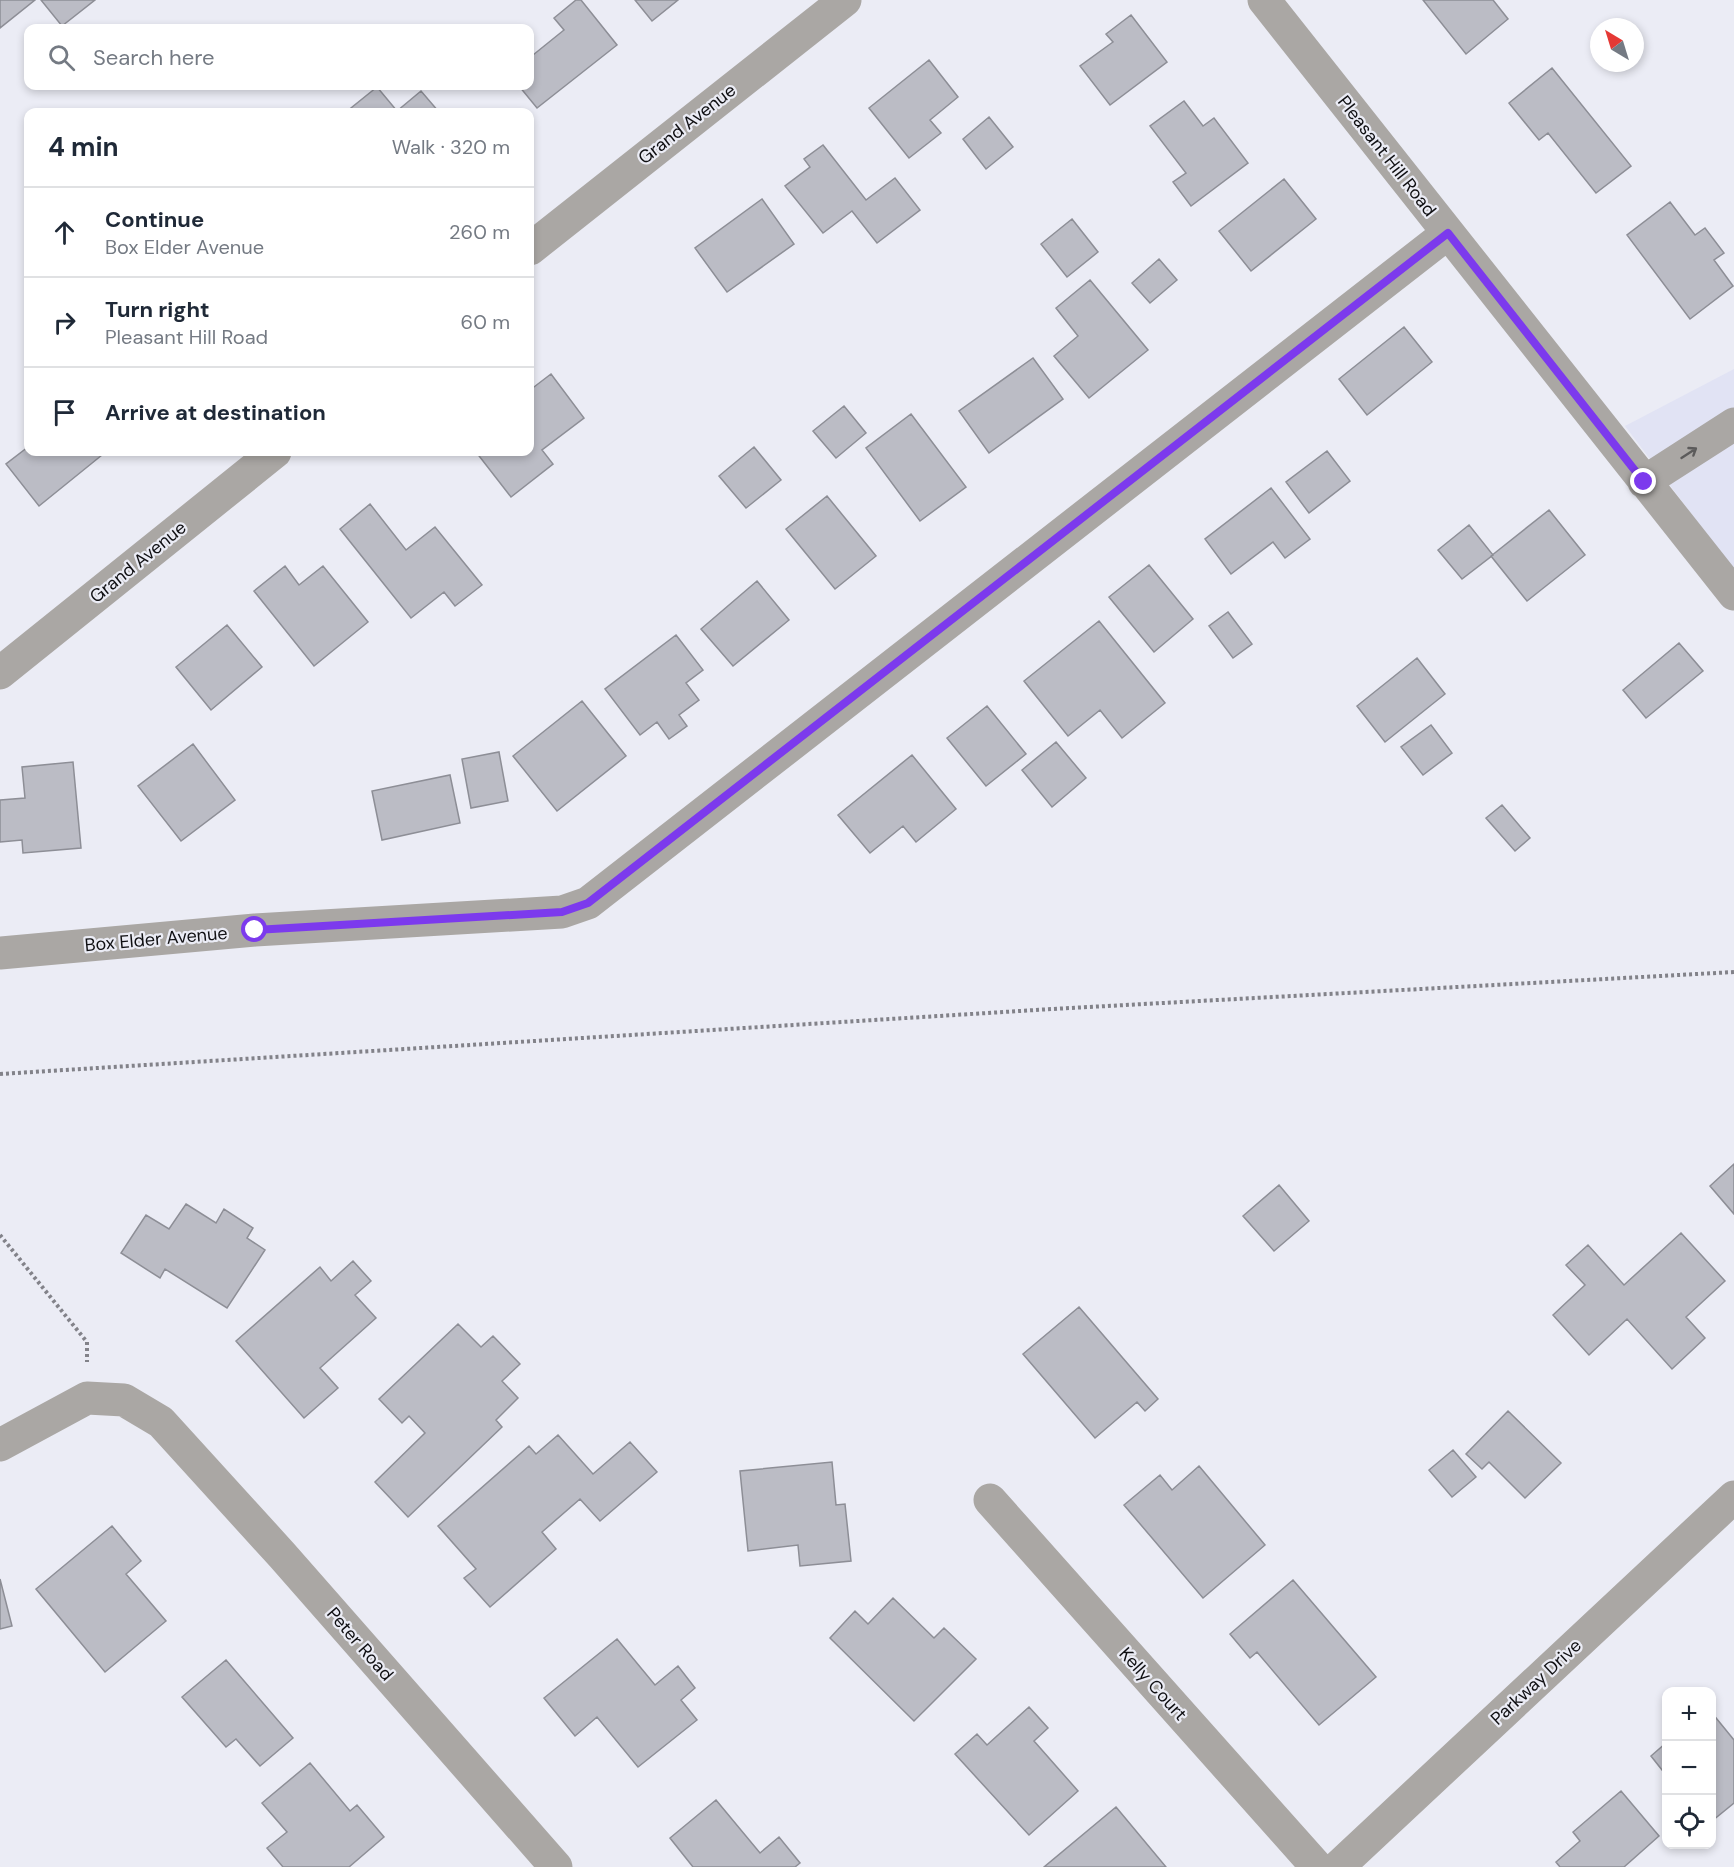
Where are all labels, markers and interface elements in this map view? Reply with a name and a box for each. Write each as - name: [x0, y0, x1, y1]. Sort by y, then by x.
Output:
- north arrow: [1590, 18, 1644, 72]
- search box: [24, 24, 534, 90]
- icon: search: [45, 41, 78, 74]
- text: Search here: [93, 43, 214, 72]
- street label: Grand Avenue: [633, 78, 741, 170]
- street label: Pleasant Hill Road: [1332, 91, 1442, 221]
- text: 4 min: [48, 130, 119, 164]
- text: Walk · 320 m: [392, 134, 510, 160]
- text: Continue: [105, 205, 204, 234]
- icon: ahead: [48, 216, 81, 249]
- text: 260 m: [449, 219, 510, 245]
- text: Box Elder Avenue: [105, 234, 264, 260]
- text: Turn right: [105, 295, 210, 324]
- icon: right: [48, 306, 81, 339]
- text: 60 m: [461, 309, 510, 335]
- text: Pleasant Hill Road: [105, 324, 268, 350]
- icon: arrive: [48, 396, 81, 429]
- text: Arrive at destination: [105, 398, 326, 427]
- one-way arrow: [1680, 447, 1697, 459]
- route end: [1630, 468, 1656, 494]
- street label: Grand Avenue: [85, 516, 191, 608]
- route start: [241, 916, 267, 942]
- street label: Box Elder Avenue: [84, 921, 228, 957]
- street label: Peter Road: [321, 1602, 399, 1686]
- street label: Parkway Drive: [1485, 1634, 1587, 1730]
- street label: Kelly Court: [1114, 1642, 1192, 1726]
- map controls: [1662, 1687, 1716, 1849]
- button: +: [1662, 1687, 1716, 1741]
- button: −: [1662, 1741, 1716, 1795]
- button: locate: [1662, 1795, 1716, 1849]

